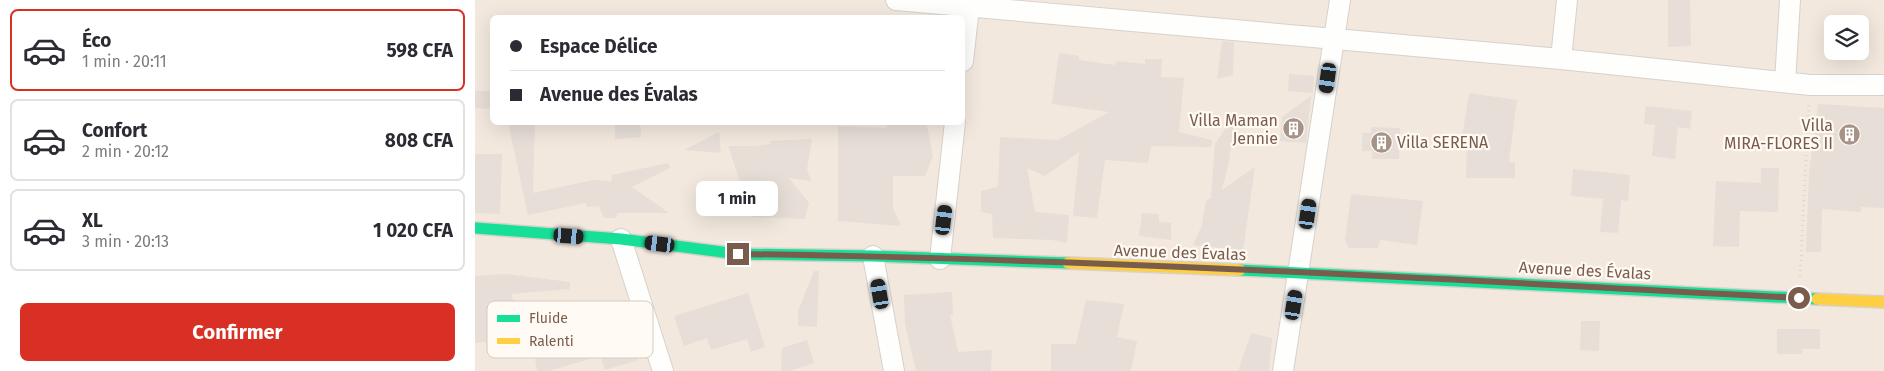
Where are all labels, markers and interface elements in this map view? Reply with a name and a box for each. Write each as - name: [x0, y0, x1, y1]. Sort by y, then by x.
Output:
- map controls: [1824, 15, 1869, 60]
- button: layers: [1824, 15, 1869, 60]
- icon: car: [22, 28, 67, 73]
- text: Éco: [82, 29, 111, 52]
- text: Espace Délice: [540, 35, 657, 58]
- text: 598 CFA: [386, 39, 453, 62]
- text: 1 min · 20:11: [82, 52, 167, 71]
- car: [1318, 62, 1337, 94]
- text: Avenue des Évalas: [540, 83, 698, 106]
- place label: Villa Maman Jennie: [1189, 111, 1278, 148]
- place label: Villa MIRA-FLORES II: [1724, 116, 1833, 153]
- building icon: Villa Maman Jennie: [1282, 117, 1306, 141]
- icon: car: [22, 118, 67, 163]
- text: Confort: [82, 119, 147, 142]
- building icon: Villa MIRA-FLORES II: [1837, 122, 1861, 146]
- text: 808 CFA: [385, 129, 453, 152]
- building icon: Villa SERENA: [1369, 130, 1393, 154]
- place label: Villa SERENA: [1397, 133, 1489, 152]
- text: 2 min · 20:12: [82, 142, 169, 161]
- callout: 1 min: [697, 182, 779, 216]
- text: 1 min: [718, 189, 756, 208]
- car: [1298, 198, 1317, 230]
- car: [934, 204, 953, 236]
- icon: car: [22, 208, 67, 253]
- text: XL: [82, 209, 103, 232]
- text: 1 020 CFA: [373, 219, 453, 242]
- car: [553, 227, 584, 245]
- text: 3 min · 20:13: [82, 232, 169, 251]
- car: [644, 235, 675, 253]
- street label: Avenue des Évalas: [1114, 240, 1246, 264]
- route end: [727, 243, 749, 265]
- street label: Avenue des Évalas: [1518, 257, 1652, 283]
- car: [870, 278, 889, 310]
- route start: [1788, 287, 1810, 309]
- car: [1284, 289, 1303, 321]
- legend: [487, 301, 653, 358]
- button: Confirmer: [20, 303, 455, 361]
- text: Fluide: [529, 310, 568, 327]
- text: Ralenti: [529, 333, 574, 350]

